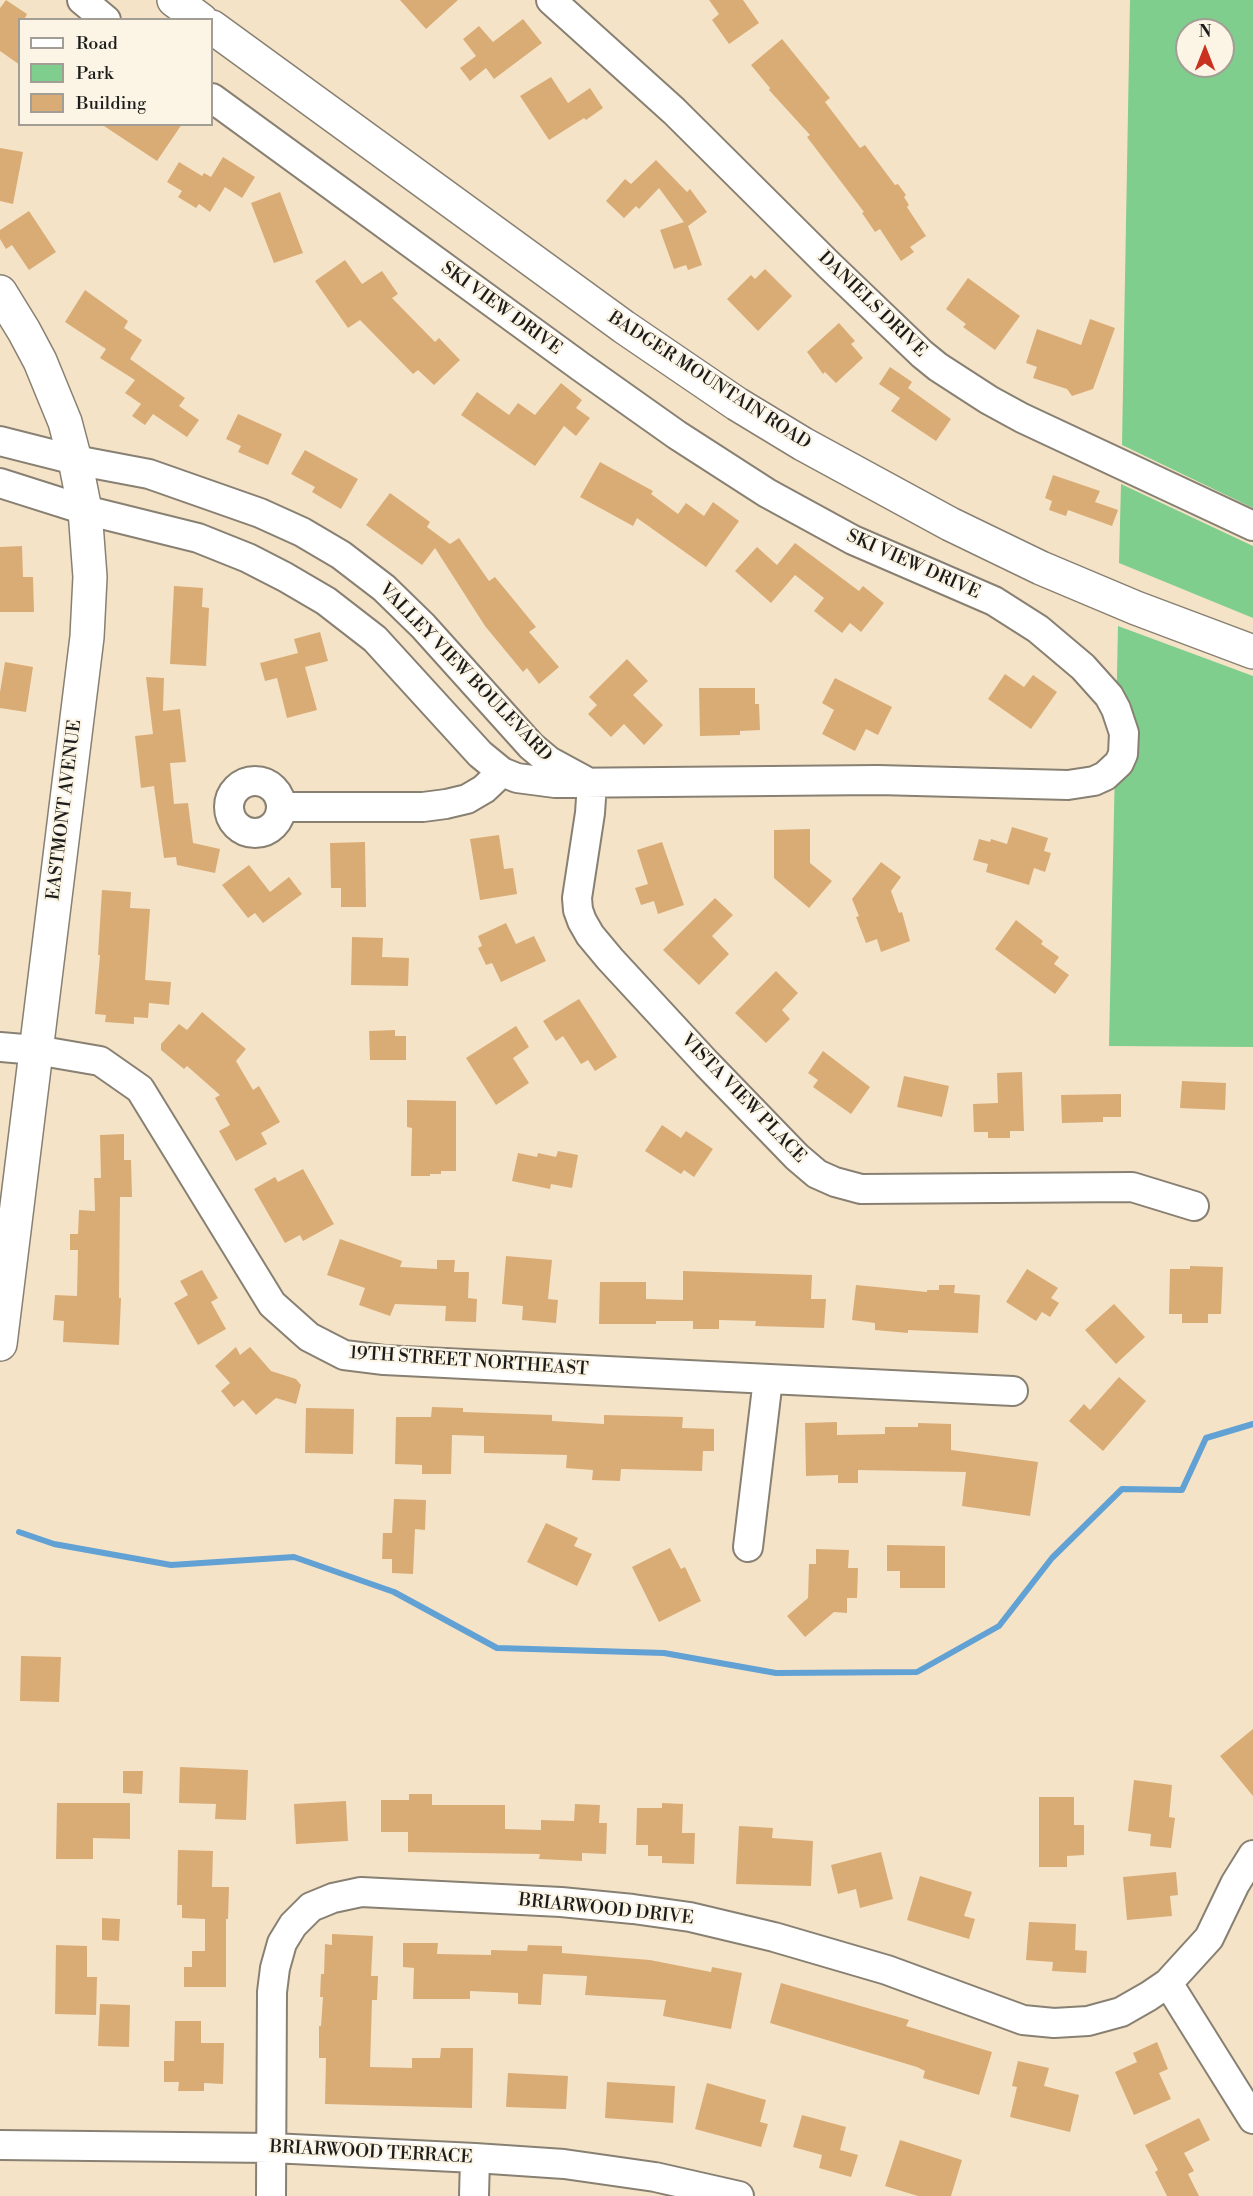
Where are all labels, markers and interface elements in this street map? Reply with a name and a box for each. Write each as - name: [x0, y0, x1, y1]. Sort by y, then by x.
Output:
- legend: [18, 18, 213, 126]
- north arrow: [1175, 18, 1235, 78]
- text: N: [1199, 22, 1211, 42]
- text: Road: [76, 32, 118, 55]
- text: Park: [76, 62, 113, 85]
- text: Building: [76, 92, 146, 115]
- street label: DANIELS DRIVE: [813, 248, 931, 362]
- street label: SKI VIEW DRIVE: [436, 258, 566, 360]
- street label: BADGER MOUNTAIN ROAD: [604, 307, 814, 455]
- street label: SKI VIEW DRIVE: [843, 526, 983, 604]
- street label: VALLEY VIEW BOULEVARD: [374, 579, 556, 767]
- street label: EASTMONT AVENUE: [43, 718, 87, 902]
- street label: VISTA VIEW PLACE: [676, 1030, 810, 1168]
- street label: 19TH STREET NORTHEAST: [349, 1343, 589, 1381]
- street label: BRIARWOOD DRIVE: [517, 1890, 695, 1930]
- street label: BRIARWOOD TERRACE: [269, 2137, 473, 2169]

